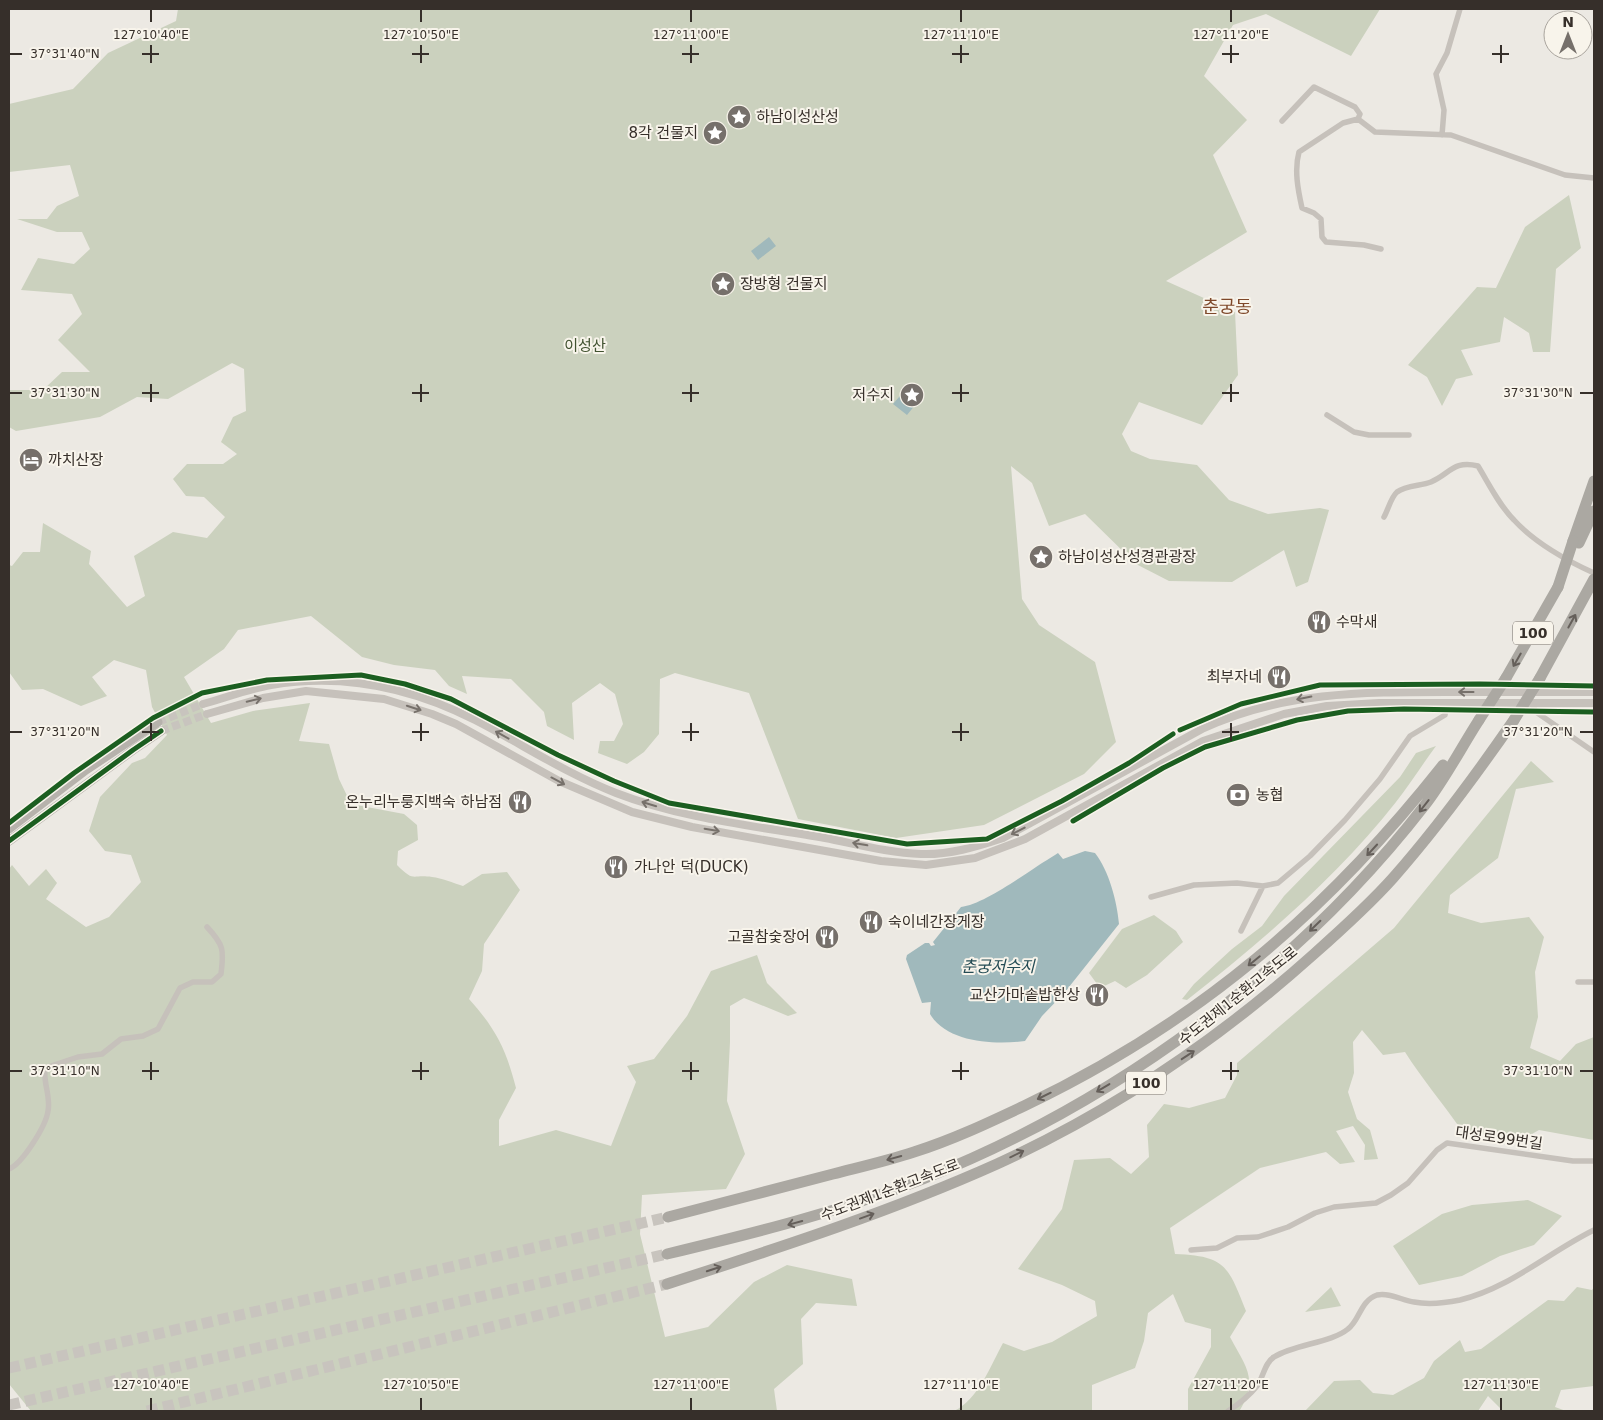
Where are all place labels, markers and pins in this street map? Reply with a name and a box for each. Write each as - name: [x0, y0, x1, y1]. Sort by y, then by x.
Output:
- place icon: 하남이성산성: [726, 104, 752, 130]
- place label: 하남이성산성: [756, 108, 839, 126]
- place icon: 8각 건물지: [702, 120, 728, 146]
- place label: 8각 건물지: [628, 124, 698, 142]
- place icon: 장방형 건물지: [710, 271, 736, 297]
- place label: 장방형 건물지: [740, 275, 828, 293]
- place icon: 저수지: [899, 382, 925, 408]
- place label: 저수지: [853, 386, 894, 404]
- hotel icon: 까치산장: [18, 447, 44, 473]
- place label: 까치산장: [48, 451, 103, 469]
- place icon: 하남이성산성경관광장: [1028, 544, 1054, 570]
- place label: 하남이성산성경관광장: [1058, 548, 1196, 566]
- restaurant icon: 수막새: [1306, 609, 1332, 635]
- place label: 수막새: [1336, 613, 1377, 631]
- restaurant icon: 최부자네: [1266, 664, 1292, 690]
- place label: 최부자네: [1207, 668, 1262, 686]
- bank icon: 농협: [1225, 782, 1251, 808]
- place label: 농협: [1256, 786, 1284, 804]
- restaurant icon: 온누리누룽지백숙 하남점: [507, 789, 533, 815]
- place label: 온누리누룽지백숙 하남점: [345, 793, 502, 811]
- restaurant icon: 가나안 덕(DUCK): [603, 854, 629, 880]
- place label: 가나안 덕(DUCK): [634, 858, 749, 876]
- restaurant icon: 숙이네간장게장: [858, 909, 884, 935]
- place label: 숙이네간장게장: [888, 913, 985, 931]
- restaurant icon: 고골참숯장어: [814, 924, 840, 950]
- place label: 고골참숯장어: [727, 928, 810, 946]
- restaurant icon: 교산가마솥밥한상: [1084, 982, 1110, 1008]
- place label: 교산가마솥밥한상: [970, 986, 1080, 1004]

